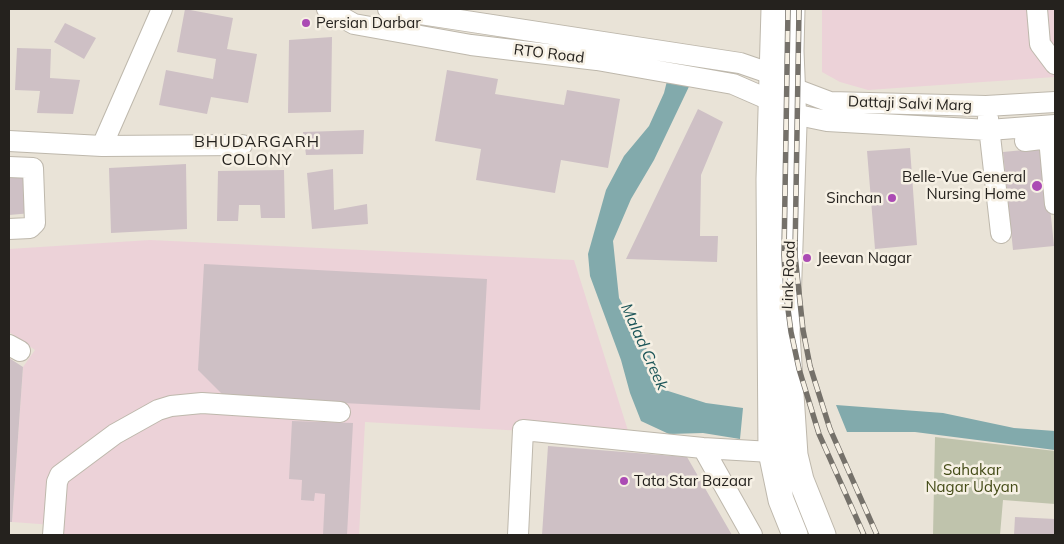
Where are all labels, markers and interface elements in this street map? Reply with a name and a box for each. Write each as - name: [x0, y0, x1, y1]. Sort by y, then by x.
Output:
- place label: Persian Darbar: [316, 14, 421, 32]
- marker: Persian Darbar: [300, 17, 312, 29]
- street label: RTO Road: [513, 41, 585, 67]
- street label: Dattaji Salvi Marg: [848, 93, 972, 115]
- district label: BHUDARGARH COLONY: [193, 132, 321, 170]
- place label: Belle-Vue General Nursing Home: [902, 168, 1026, 203]
- marker: Belle-Vue General Nursing Home: [1030, 179, 1044, 193]
- place label: Sinchan: [826, 189, 882, 207]
- marker: Sinchan: [886, 192, 898, 204]
- street label: Link Road: [779, 240, 799, 310]
- place label: Jeevan Nagar: [817, 249, 911, 267]
- marker: Jeevan Nagar: [801, 252, 813, 264]
- water label: Malad Creek: [616, 301, 672, 393]
- park label: Sahakar Nagar Udyan: [925, 461, 1019, 496]
- place label: Tata Star Bazaar: [634, 472, 752, 490]
- marker: Tata Star Bazaar: [618, 475, 630, 487]

